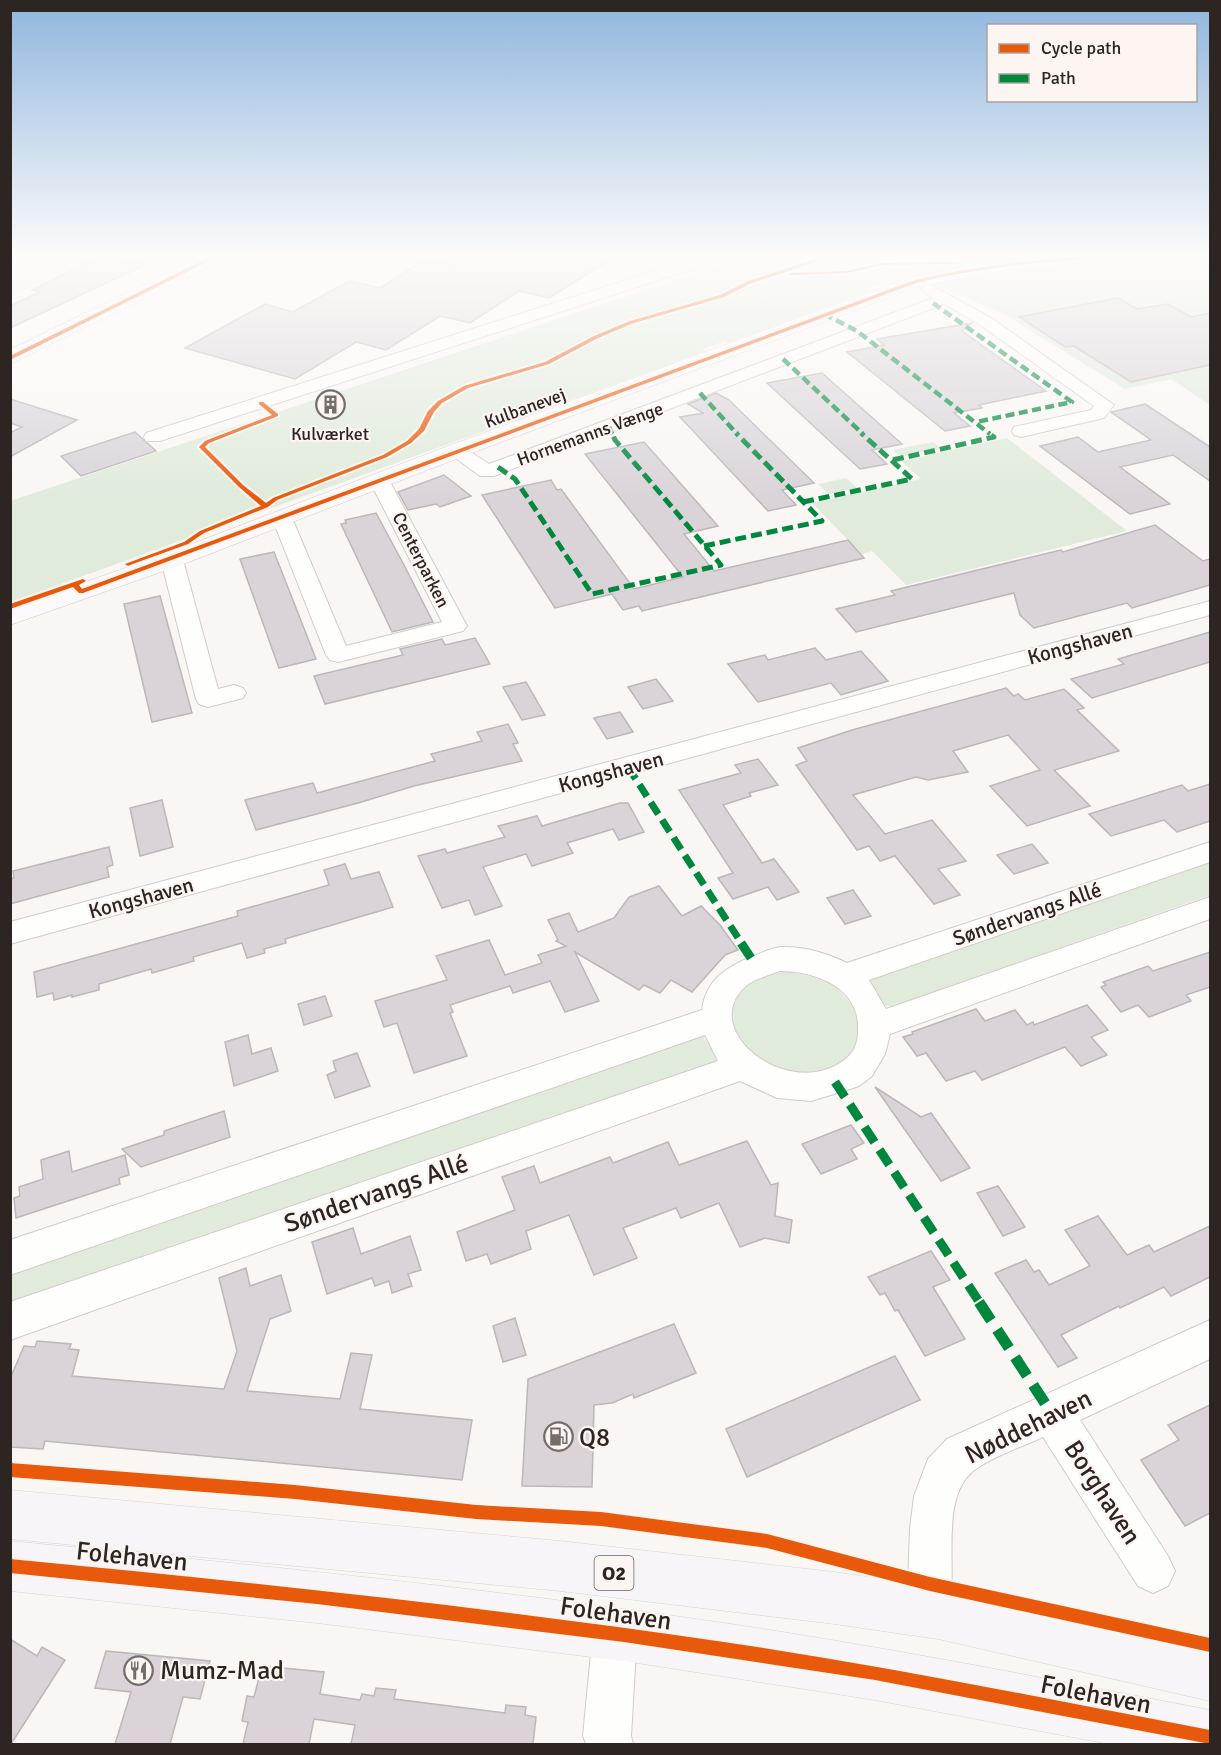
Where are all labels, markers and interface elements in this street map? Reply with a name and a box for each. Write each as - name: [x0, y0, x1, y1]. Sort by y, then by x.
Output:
- legend: [987, 24, 1197, 102]
- text: Cycle path: [1041, 37, 1121, 59]
- text: Path: [1041, 67, 1076, 89]
- street label: Kulbanevej: [481, 383, 569, 433]
- building icon: Kulværket: [314, 389, 346, 421]
- street label: Hornemanns Vænge: [514, 397, 666, 471]
- place label: Kulværket: [291, 423, 369, 445]
- street label: Centerparken: [388, 509, 454, 611]
- street label: Kongshaven: [1025, 617, 1135, 671]
- street label: Kongshaven: [556, 745, 666, 799]
- street label: Kongshaven: [86, 871, 196, 925]
- street label: Søndervangs Allé: [949, 876, 1105, 952]
- street label: Søndervangs Allé: [280, 1147, 473, 1240]
- street label: Nøddehaven: [960, 1382, 1097, 1471]
- fuel station icon: Q8: [542, 1421, 574, 1453]
- place label: Q8: [579, 1422, 610, 1454]
- street label: Borghaven: [1057, 1434, 1148, 1551]
- street label: Folehaven: [74, 1535, 189, 1579]
- road number: O2: [594, 1556, 634, 1590]
- street label: Folehaven: [558, 1590, 674, 1638]
- restaurant icon: Mumz-Mad: [123, 1654, 155, 1686]
- place label: Mumz-Mad: [160, 1655, 284, 1687]
- street label: Folehaven: [1038, 1669, 1154, 1721]

